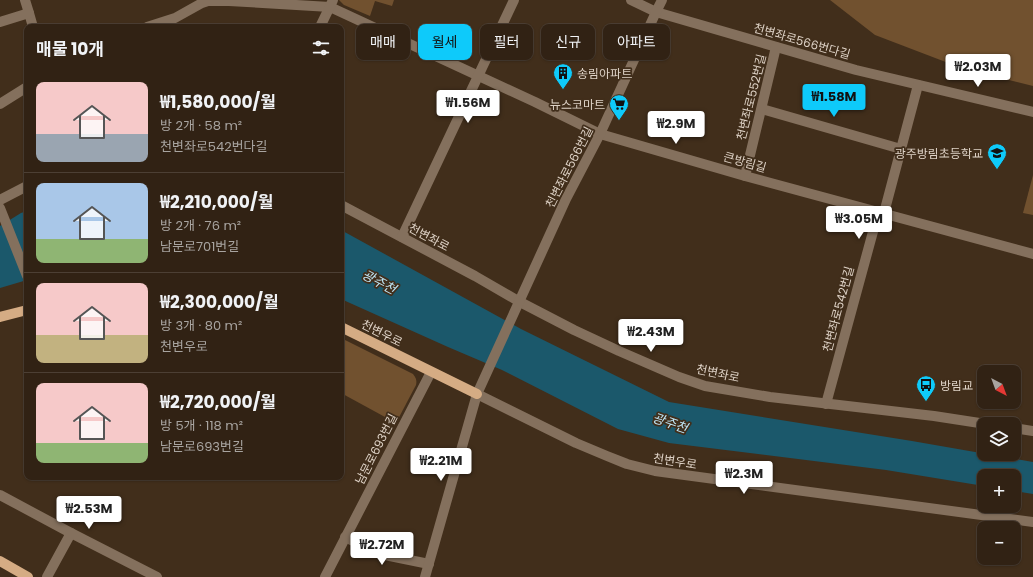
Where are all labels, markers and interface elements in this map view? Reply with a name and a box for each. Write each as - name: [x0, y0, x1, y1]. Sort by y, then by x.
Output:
- street label: 천변좌로566번다길: [752, 19, 852, 63]
- chip: 매매: [356, 24, 410, 60]
- chip: 월세: [418, 24, 472, 60]
- chip: 필터: [480, 24, 533, 60]
- chip: 신규: [541, 24, 595, 60]
- chip: 아파트: [603, 24, 670, 60]
- text: 매물 10개: [36, 37, 104, 61]
- icon: filters: [310, 37, 332, 59]
- street label: 천변좌로552번길: [732, 52, 770, 142]
- pin: ₩2.03M: [945, 54, 1011, 88]
- text: ₩2.03M: [954, 57, 1002, 76]
- building icon: 송림아파트: [552, 62, 574, 90]
- place label: 송림아파트: [577, 65, 632, 82]
- pin: ₩1.58M: [801, 84, 867, 118]
- text: ₩1.58M: [811, 87, 857, 106]
- text: ₩1,580,000/월: [160, 90, 276, 114]
- pin: ₩1.56M: [435, 90, 501, 124]
- text: ₩1.56M: [446, 93, 490, 112]
- supermarket icon: 뉴스코마트: [608, 93, 630, 121]
- place label: 뉴스코마트: [550, 96, 605, 113]
- icon: home: [68, 98, 116, 146]
- pin: ₩2.9M: [648, 111, 704, 145]
- text: ₩2.9M: [657, 114, 695, 133]
- text: 방 2개 · 58 m²: [160, 116, 242, 135]
- street label: 천변좌로566번길: [541, 123, 597, 211]
- text: 천변좌로542번다길: [160, 137, 268, 156]
- school or university icon: 광주방림초등학교: [986, 142, 1008, 170]
- place label: 광주방림초등학교: [895, 145, 983, 162]
- street label: 큰방림길: [721, 148, 769, 176]
- text: ₩2,210,000/월: [160, 190, 273, 214]
- icon: home: [68, 199, 116, 247]
- pin: ₩3.05M: [826, 206, 892, 240]
- text: ₩3.05M: [835, 209, 883, 228]
- text: 방 2개 · 76 m²: [160, 216, 241, 235]
- street label: 천변좌로: [406, 219, 452, 255]
- text: 남문로701번길: [160, 237, 239, 256]
- street label: 천변좌로542번길: [818, 264, 858, 354]
- water label: 광주천: [359, 265, 400, 299]
- text: ₩2,300,000/월: [160, 290, 279, 314]
- icon: home: [68, 299, 116, 347]
- street label: 천변우로: [358, 315, 406, 351]
- text: 방 3개 · 80 m²: [160, 316, 242, 335]
- pin: ₩2.43M: [618, 319, 684, 353]
- text: ₩2.43M: [627, 322, 675, 341]
- text: 천변우로: [160, 337, 208, 356]
- street label: 천변좌로: [695, 360, 741, 386]
- north arrow: [977, 365, 1021, 409]
- map controls: [977, 365, 1021, 565]
- bus stop icon: 방림교: [915, 374, 937, 402]
- place label: 방림교: [940, 377, 973, 394]
- text: ₩2,720,000/월: [160, 390, 276, 414]
- icon: home: [68, 399, 116, 447]
- water label: 광주천: [650, 408, 691, 438]
- street label: 남문로693번길: [351, 411, 401, 487]
- text: 방 5개 · 118 m²: [160, 416, 243, 435]
- button: layers: [977, 417, 1021, 461]
- text: 남문로693번길: [160, 437, 244, 456]
- pin: ₩2.21M: [408, 448, 474, 482]
- street label: 천변우로: [652, 449, 698, 473]
- text: ₩2.21M: [419, 451, 463, 470]
- pin: ₩2.3M: [716, 461, 772, 495]
- text: ₩2.3M: [725, 464, 763, 483]
- button: +: [977, 469, 1021, 513]
- pin: ₩2.53M: [56, 496, 122, 530]
- text: ₩2.53M: [65, 499, 113, 518]
- button: −: [977, 521, 1021, 565]
- pin: ₩2.72M: [349, 532, 415, 566]
- text: ₩2.72M: [359, 535, 405, 554]

